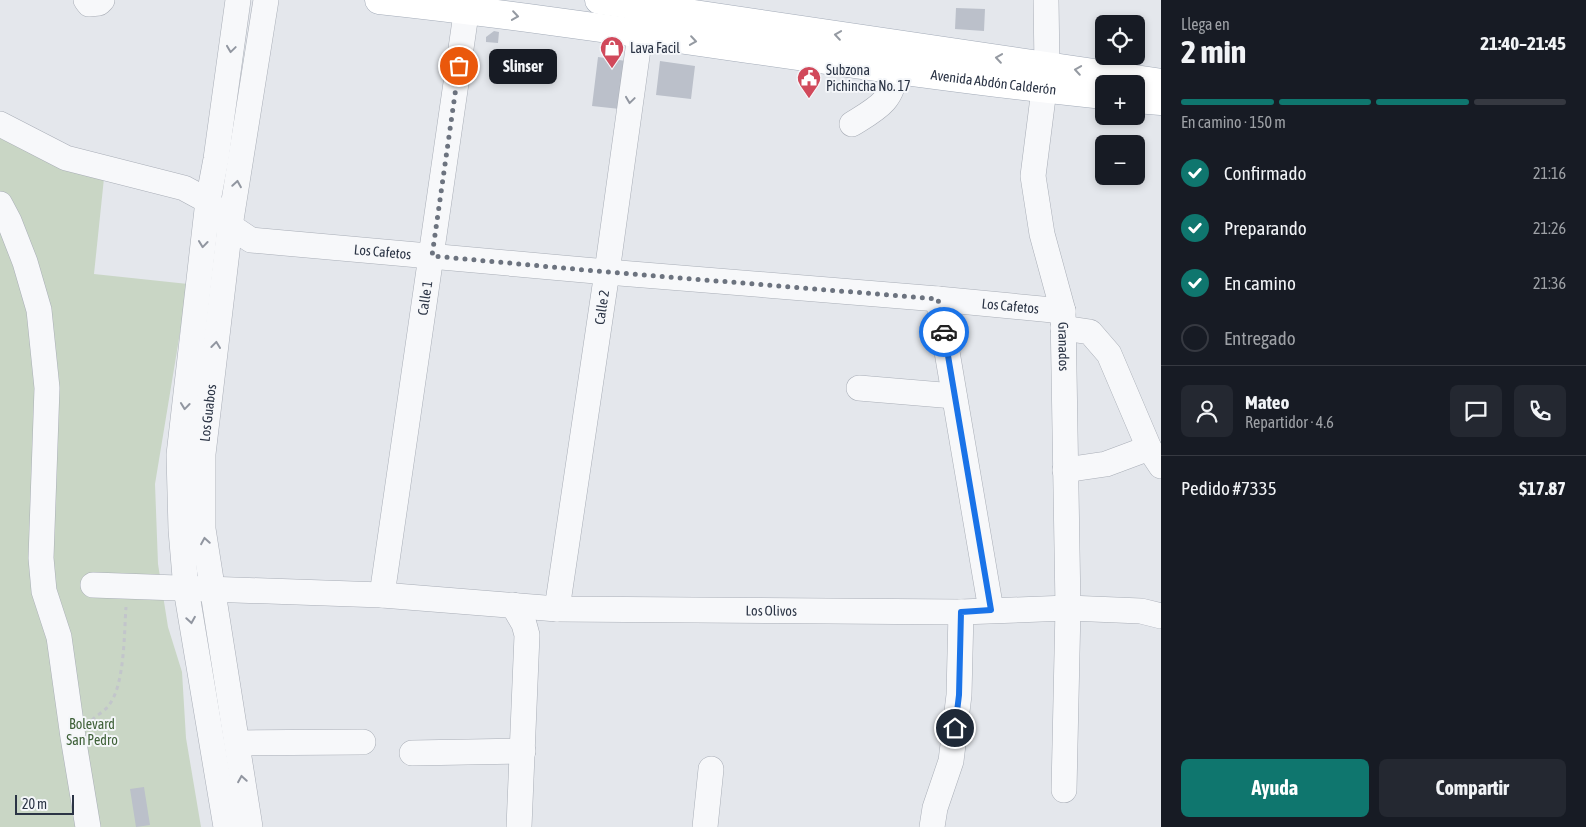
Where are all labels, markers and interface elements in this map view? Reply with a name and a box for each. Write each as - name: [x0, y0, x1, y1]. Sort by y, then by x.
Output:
- one-way arrow: [512, 10, 520, 21]
- map controls: [1095, 15, 1145, 185]
- button: locate: [1095, 15, 1145, 65]
- text: Llega en: [1181, 15, 1230, 33]
- one-way arrow: [834, 30, 843, 40]
- text: 21:40–21:45: [1480, 32, 1566, 54]
- text: 2 min: [1181, 33, 1246, 70]
- shop icon: Lava Facil: [599, 35, 625, 69]
- one-way arrow: [689, 36, 698, 46]
- place label: Lava Facil: [630, 40, 680, 56]
- one-way arrow: [227, 45, 237, 53]
- pin: [438, 45, 480, 87]
- callout: Slinser: [489, 48, 556, 84]
- icon: bag: [445, 52, 473, 80]
- one-way arrow: [995, 54, 1003, 64]
- text: Slinser: [503, 57, 543, 75]
- place label: Subzona Pichincha No. 17: [826, 62, 911, 94]
- public building icon: Subzona Pichincha No. 17: [796, 65, 822, 99]
- one-way arrow: [1074, 65, 1082, 76]
- street label: Avenida Abdón Calderón: [930, 66, 1057, 98]
- button: +: [1095, 75, 1145, 125]
- one-way arrow: [625, 96, 636, 104]
- text: En camino · 150 m: [1181, 113, 1286, 131]
- button: −: [1095, 135, 1145, 185]
- icon: check: [1181, 159, 1209, 187]
- text: Confirmado: [1224, 162, 1306, 184]
- text: 21:16: [1533, 164, 1566, 182]
- one-way arrow: [231, 179, 241, 188]
- icon: check: [1181, 214, 1209, 242]
- text: Preparando: [1224, 217, 1307, 239]
- text: 21:26: [1533, 219, 1566, 237]
- one-way arrow: [198, 241, 209, 249]
- street label: Los Cafetos: [353, 241, 412, 262]
- icon: check: [1181, 269, 1209, 297]
- text: En camino: [1224, 272, 1296, 294]
- text: 21:36: [1533, 274, 1566, 292]
- street label: Calle 1: [414, 280, 435, 317]
- street label: Calle 2: [591, 289, 612, 326]
- street label: Los Cafetos: [981, 295, 1040, 317]
- courier: [919, 307, 969, 357]
- icon: car: [930, 318, 958, 346]
- street label: Granados: [1055, 322, 1072, 371]
- text: Entregado: [1224, 327, 1296, 349]
- one-way arrow: [210, 341, 221, 349]
- street label: Los Guabos: [197, 383, 219, 443]
- button: person: [1181, 385, 1233, 437]
- button: chat: [1450, 385, 1502, 437]
- button: phone: [1514, 385, 1566, 437]
- text: Mateo: [1245, 391, 1289, 413]
- one-way arrow: [180, 402, 191, 410]
- text: Repartidor · 4.6: [1245, 413, 1334, 431]
- text: Pedido #7335: [1181, 477, 1277, 499]
- text: $17.87: [1519, 477, 1566, 499]
- one-way arrow: [200, 537, 210, 546]
- street label: Los Olivos: [746, 602, 797, 619]
- one-way arrow: [186, 615, 196, 624]
- pin: [934, 707, 976, 749]
- icon: home: [941, 714, 969, 742]
- park label: Bolevard San Pedro: [66, 716, 118, 748]
- button: Ayuda: [1181, 759, 1369, 817]
- button: Compartir: [1379, 759, 1566, 817]
- one-way arrow: [238, 774, 248, 783]
- scale bar: [15, 792, 74, 815]
- text: 20 m: [22, 796, 47, 812]

